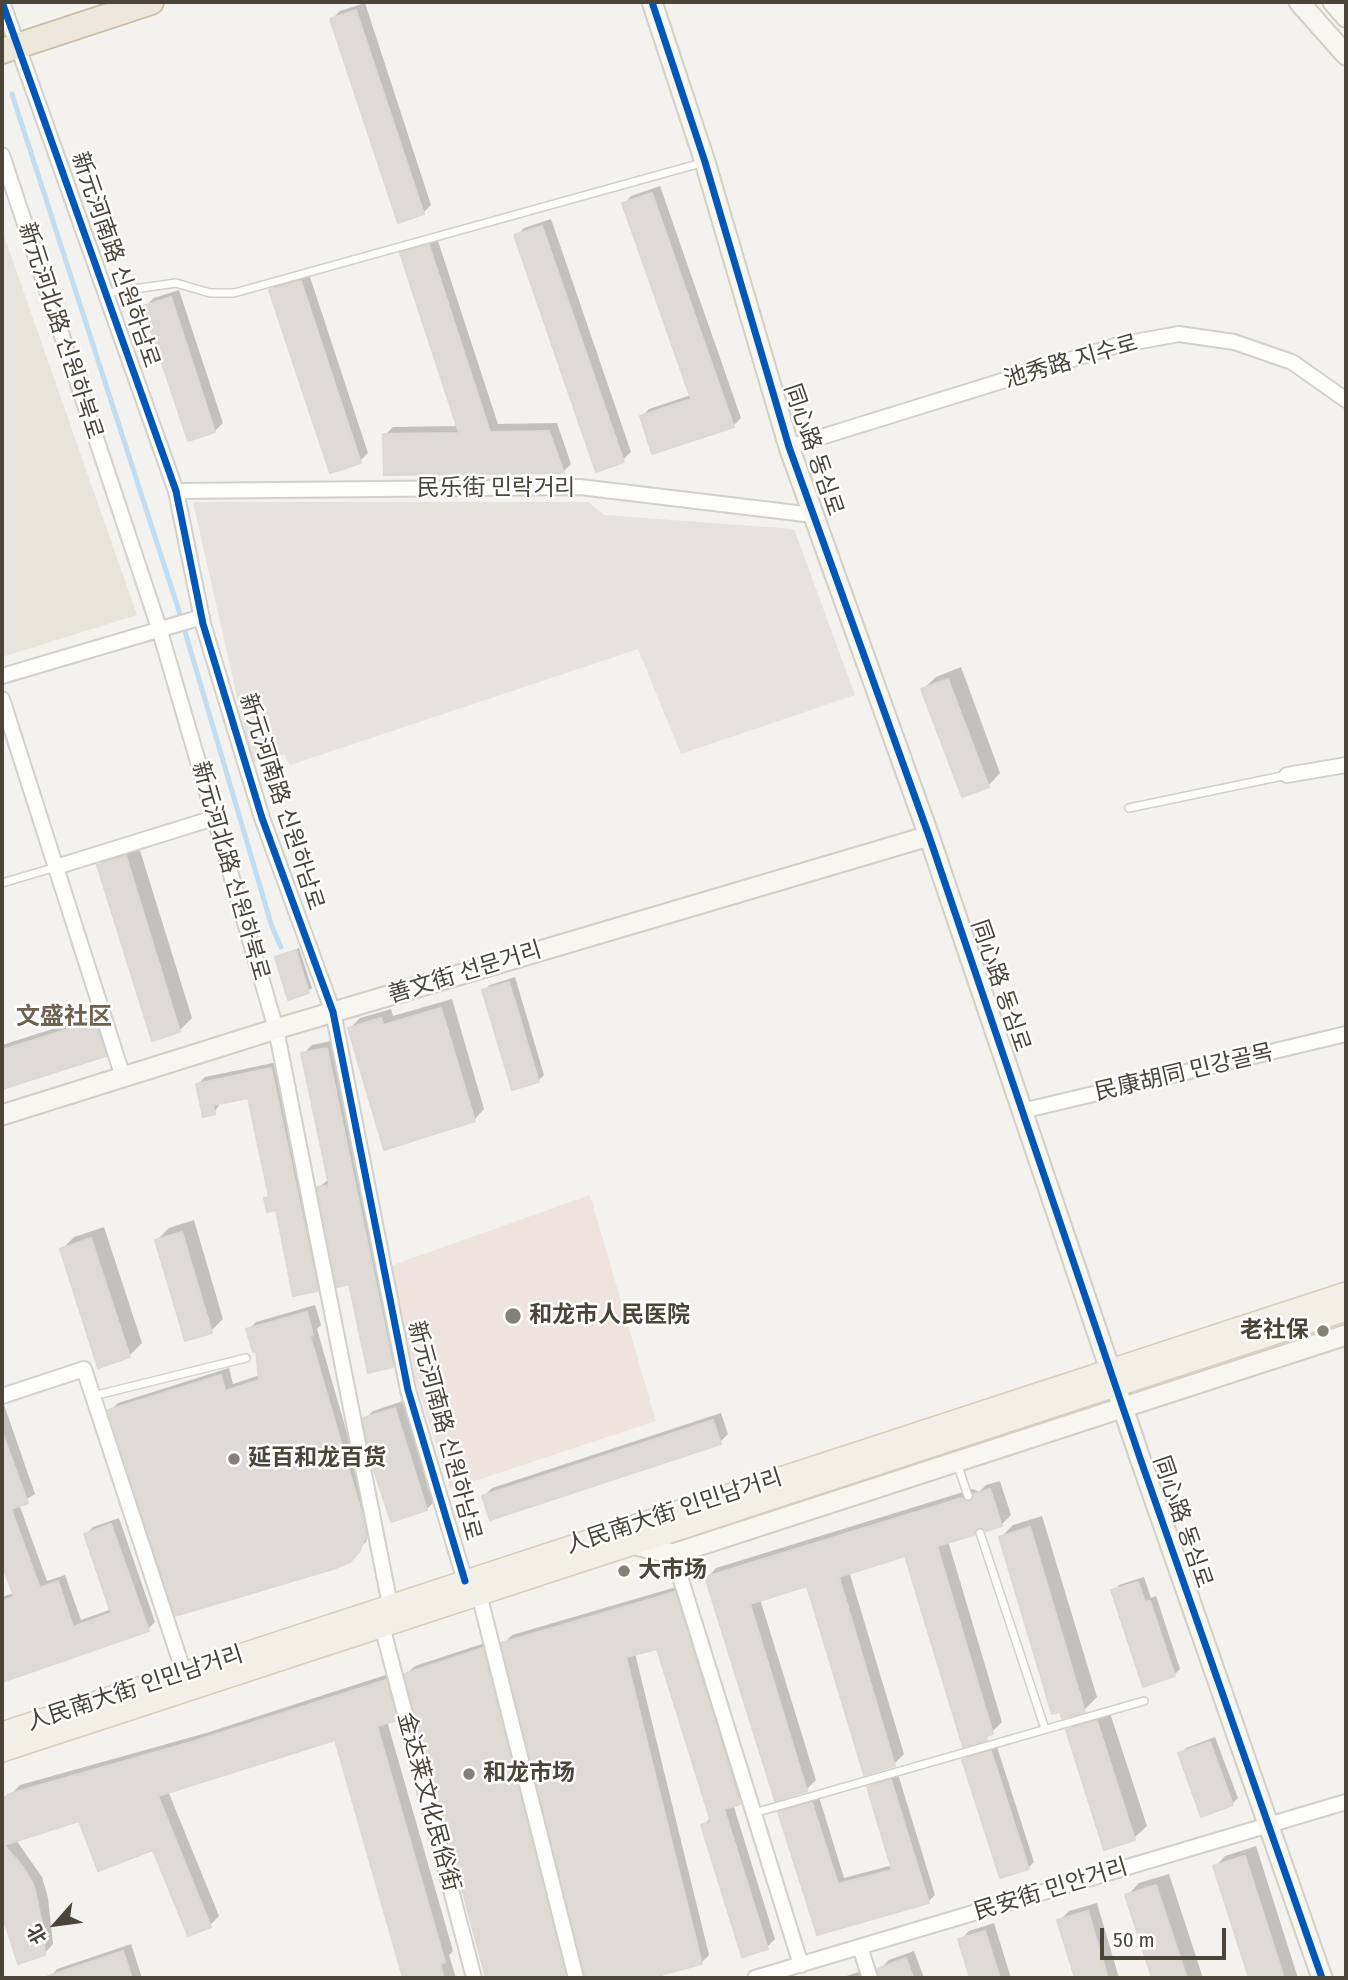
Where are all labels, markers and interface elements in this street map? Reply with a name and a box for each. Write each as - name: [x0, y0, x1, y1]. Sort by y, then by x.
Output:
- street label: 新元河南路 신원하남로: [65, 149, 165, 371]
- street label: 新元河北路 신원하북로: [12, 219, 108, 443]
- street label: 池秀路 지수로: [1001, 330, 1141, 394]
- street label: 同心路 동심로: [778, 380, 848, 520]
- street label: 民乐街 민락거리: [416, 475, 576, 503]
- street label: 新元河南路 신원하남로: [233, 690, 329, 914]
- street label: 新元河北路 신원하북로: [186, 758, 274, 984]
- street label: 同心路 동심로: [965, 916, 1035, 1056]
- street label: 善文街 선문거리: [385, 937, 545, 1009]
- district label: 文盛社区: [16, 1003, 112, 1031]
- street label: 民康胡同 민강골목: [1092, 1039, 1276, 1107]
- place label: 和龙市人民医院: [529, 1302, 690, 1330]
- marker: 和龙市人民医院: [503, 1306, 523, 1326]
- place label: 老社保: [1240, 1317, 1309, 1345]
- street label: 新元河南路 신원하남로: [401, 1318, 487, 1544]
- marker: 老社保: [1315, 1323, 1331, 1339]
- place label: 延百和龙百货: [248, 1445, 386, 1473]
- marker: 延百和龙百货: [226, 1451, 242, 1467]
- street label: 同心路 동심로: [1147, 1452, 1217, 1592]
- street label: 人民南大街 인민남거리: [562, 1464, 786, 1560]
- place label: 大市场: [638, 1557, 707, 1585]
- marker: 大市场: [616, 1563, 632, 1579]
- street label: 人民南大街 인민남거리: [23, 1641, 247, 1737]
- street label: 金达莱文化民俗街: [391, 1710, 465, 1894]
- place label: 和龙市场: [483, 1760, 575, 1788]
- marker: 和龙市场: [461, 1766, 477, 1782]
- street label: 民安街 민안거리: [971, 1854, 1131, 1926]
- north arrow: [21, 1889, 91, 1959]
- scale bar: [1103, 1913, 1229, 1957]
- text: 北: [22, 1920, 52, 1948]
- text: 50 m: [1113, 1927, 1155, 1953]

